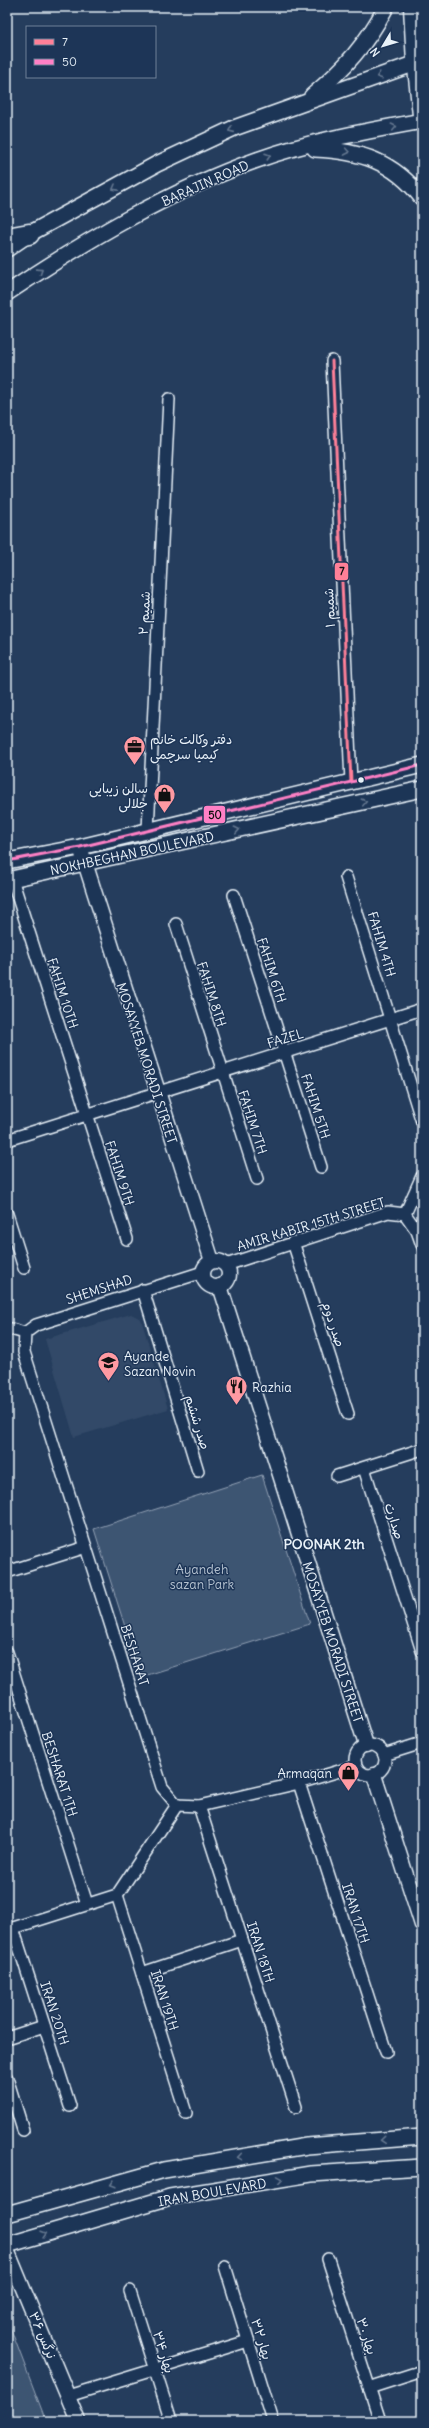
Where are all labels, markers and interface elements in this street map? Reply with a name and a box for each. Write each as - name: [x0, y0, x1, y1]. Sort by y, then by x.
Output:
- legend: [26, 26, 156, 78]
- north arrow: [363, 26, 403, 66]
- text: 7: [62, 34, 68, 49]
- text: N: [367, 45, 383, 59]
- text: 50: [62, 54, 77, 69]
- one-way arrow: [376, 71, 383, 80]
- one-way arrow: [391, 123, 397, 131]
- one-way arrow: [227, 125, 234, 133]
- one-way arrow: [344, 147, 350, 155]
- one-way arrow: [264, 153, 271, 161]
- street label: BARAJIN ROAD: [159, 157, 251, 210]
- one-way arrow: [111, 183, 119, 190]
- one-way arrow: [35, 269, 42, 276]
- line badge: 7: [334, 562, 349, 581]
- text: 7: [339, 564, 345, 578]
- street label: شمیم ۱: [320, 588, 341, 628]
- street label: شمیم ۲: [135, 591, 156, 635]
- place label: دفتر وکالت خانم کیمیا سرچمی: [150, 731, 232, 764]
- office icon: دفتر وکالت خانم کیمیا سرچمی: [122, 733, 148, 766]
- unlabelled marker: [356, 775, 366, 785]
- place label: سالن زیبایی جلالی: [89, 780, 148, 813]
- shop icon: سالن زیبایی جلالی: [151, 782, 177, 815]
- one-way arrow: [360, 798, 367, 806]
- line badge: 50: [203, 805, 226, 824]
- text: 50: [208, 808, 222, 822]
- one-way arrow: [233, 826, 240, 834]
- street label: NOKHBEGHAN BOULEVARD: [49, 828, 216, 879]
- street label: FAHIM 4TH: [364, 910, 399, 979]
- street label: FAHIM 6TH: [253, 935, 290, 1005]
- street label: FAHIM 10TH: [43, 956, 82, 1031]
- street label: FAHIM 8TH: [193, 960, 230, 1029]
- street label: MOSAYYEB MORADI STREET: [112, 980, 181, 1146]
- street label: FAZEL: [265, 1025, 305, 1052]
- street label: FAHIM 5TH: [297, 1071, 334, 1141]
- street label: FAHIM 7TH: [234, 1088, 271, 1156]
- street label: FAHIM 9TH: [101, 1139, 138, 1208]
- street label: AMIR KABIR 15TH STREET: [235, 1194, 387, 1255]
- street label: SHEMSHAD: [64, 1271, 135, 1308]
- street label: صدر دوم: [316, 1299, 349, 1350]
- place label: Ayande Sazan Novin: [124, 1348, 196, 1380]
- school or university icon: Ayande Sazan Novin: [96, 1350, 122, 1383]
- restaurant icon: Razhia: [224, 1374, 250, 1407]
- place label: Razhia: [252, 1379, 292, 1396]
- street label: صدر ششم: [179, 1393, 214, 1452]
- street label: صدارت: [381, 1501, 408, 1541]
- district label: POONAK 2th: [283, 1535, 365, 1553]
- street label: MOSAYYEB MORADI STREET: [298, 1559, 367, 1725]
- park label: Ayandeh sazan Park: [170, 1561, 235, 1593]
- street label: BESHARAT: [117, 1622, 153, 1688]
- street label: BESHARAT 1TH: [38, 1730, 81, 1819]
- shop icon: Armaqan: [335, 1760, 361, 1793]
- place label: Armaqan: [277, 1765, 332, 1782]
- street label: IRAN 17TH: [338, 1881, 373, 1945]
- street label: IRAN 18TH: [243, 1920, 278, 1985]
- street label: IRAN 19TH: [147, 1968, 182, 2033]
- street label: IRAN 20TH: [36, 1979, 73, 2047]
- one-way arrow: [380, 2135, 386, 2144]
- one-way arrow: [237, 2152, 243, 2161]
- street label: IRAN BOULEVARD: [156, 2175, 268, 2210]
- one-way arrow: [277, 2175, 283, 2184]
- one-way arrow: [110, 2179, 117, 2188]
- one-way arrow: [41, 2230, 48, 2239]
- street label: نرگس ۳۶: [25, 2309, 60, 2361]
- street label: بهار ۳۲: [247, 2316, 276, 2362]
- street label: بهار ۳۰: [353, 2316, 380, 2357]
- street label: بهار ۳۴: [149, 2329, 178, 2375]

